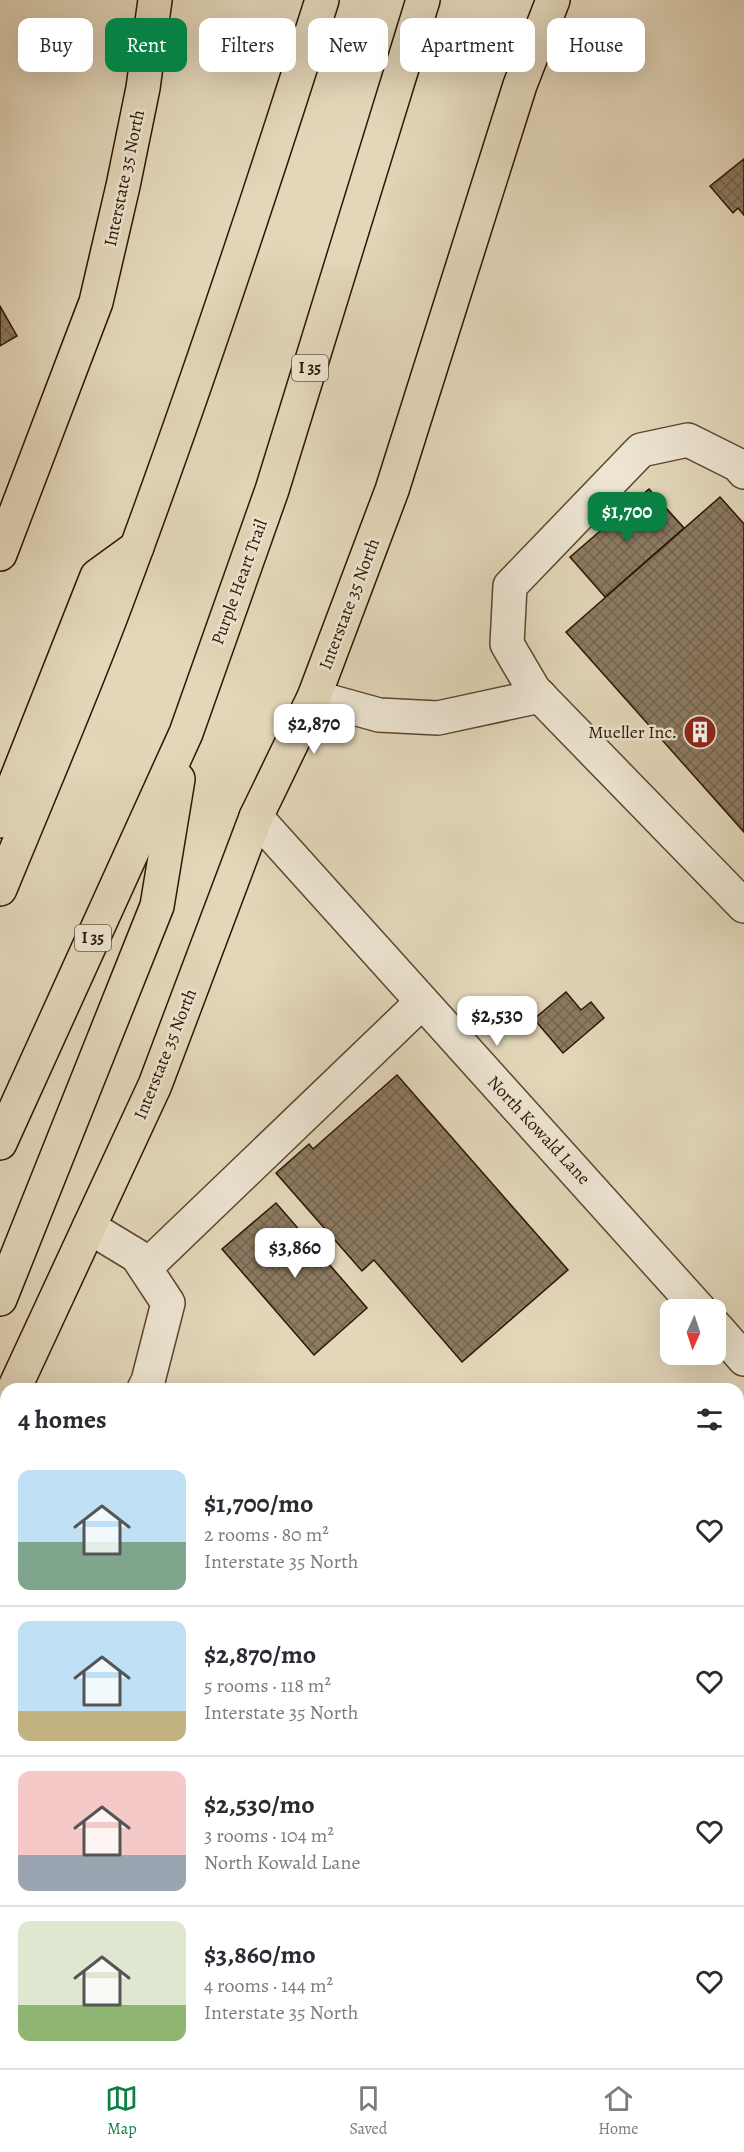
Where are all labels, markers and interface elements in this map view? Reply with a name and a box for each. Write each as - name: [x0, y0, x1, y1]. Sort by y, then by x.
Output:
- chip: Buy: [18, 18, 93, 72]
- chip: Rent: [105, 18, 187, 72]
- chip: Filters: [199, 18, 296, 72]
- chip: New: [308, 18, 388, 72]
- chip: Apartment: [400, 18, 535, 72]
- chip: House: [547, 18, 645, 72]
- street label: Interstate 35 North: [98, 107, 150, 248]
- road number: I 35: [292, 355, 328, 381]
- pin: $1,700: [578, 492, 676, 543]
- text: $1,700: [602, 498, 652, 525]
- street label: Purple Heart Trail: [205, 515, 273, 648]
- street label: Interstate 35 North: [313, 534, 385, 673]
- pin: $2,870: [265, 704, 363, 755]
- text: $2,870: [288, 710, 340, 737]
- building icon: Mueller Inc.: [682, 714, 718, 750]
- place label: Mueller Inc.: [588, 720, 677, 744]
- road number: I 35: [75, 925, 111, 951]
- street label: Interstate 35 North: [128, 985, 202, 1123]
- pin: $2,530: [448, 996, 546, 1047]
- text: $2,530: [471, 1002, 523, 1029]
- street label: North Kowald Lane: [482, 1070, 596, 1190]
- pin: $3,860: [246, 1228, 344, 1279]
- text: $3,860: [269, 1234, 321, 1261]
- north arrow: [660, 1299, 726, 1365]
- map controls: [660, 1299, 726, 1365]
- text: 4 homes: [18, 1402, 107, 1437]
- icon: filters: [693, 1403, 726, 1436]
- text: $1,700/mo: [204, 1486, 313, 1521]
- icon: home: [66, 1494, 138, 1566]
- icon: heart: [693, 1514, 726, 1547]
- text: 2 rooms · 80 m²: [204, 1521, 329, 1548]
- text: Interstate 35 North: [204, 1548, 358, 1575]
- text: $2,870/mo: [204, 1637, 316, 1672]
- icon: home: [66, 1645, 138, 1717]
- icon: heart: [693, 1665, 726, 1698]
- text: 5 rooms · 118 m²: [204, 1672, 331, 1699]
- text: Interstate 35 North: [204, 1699, 358, 1726]
- text: $2,530/mo: [204, 1787, 315, 1822]
- icon: home: [66, 1795, 138, 1867]
- icon: heart: [693, 1815, 726, 1848]
- text: 3 rooms · 104 m²: [204, 1822, 334, 1849]
- text: North Kowald Lane: [204, 1849, 361, 1876]
- text: $3,860/mo: [204, 1937, 316, 1972]
- icon: home: [66, 1945, 138, 2017]
- icon: heart: [693, 1965, 726, 1998]
- text: 4 rooms · 144 m²: [204, 1972, 333, 1999]
- text: Interstate 35 North: [204, 1999, 358, 2026]
- tab: Map: [105, 2082, 138, 2140]
- tab: Saved: [349, 2082, 387, 2140]
- tab: Home: [598, 2082, 639, 2140]

